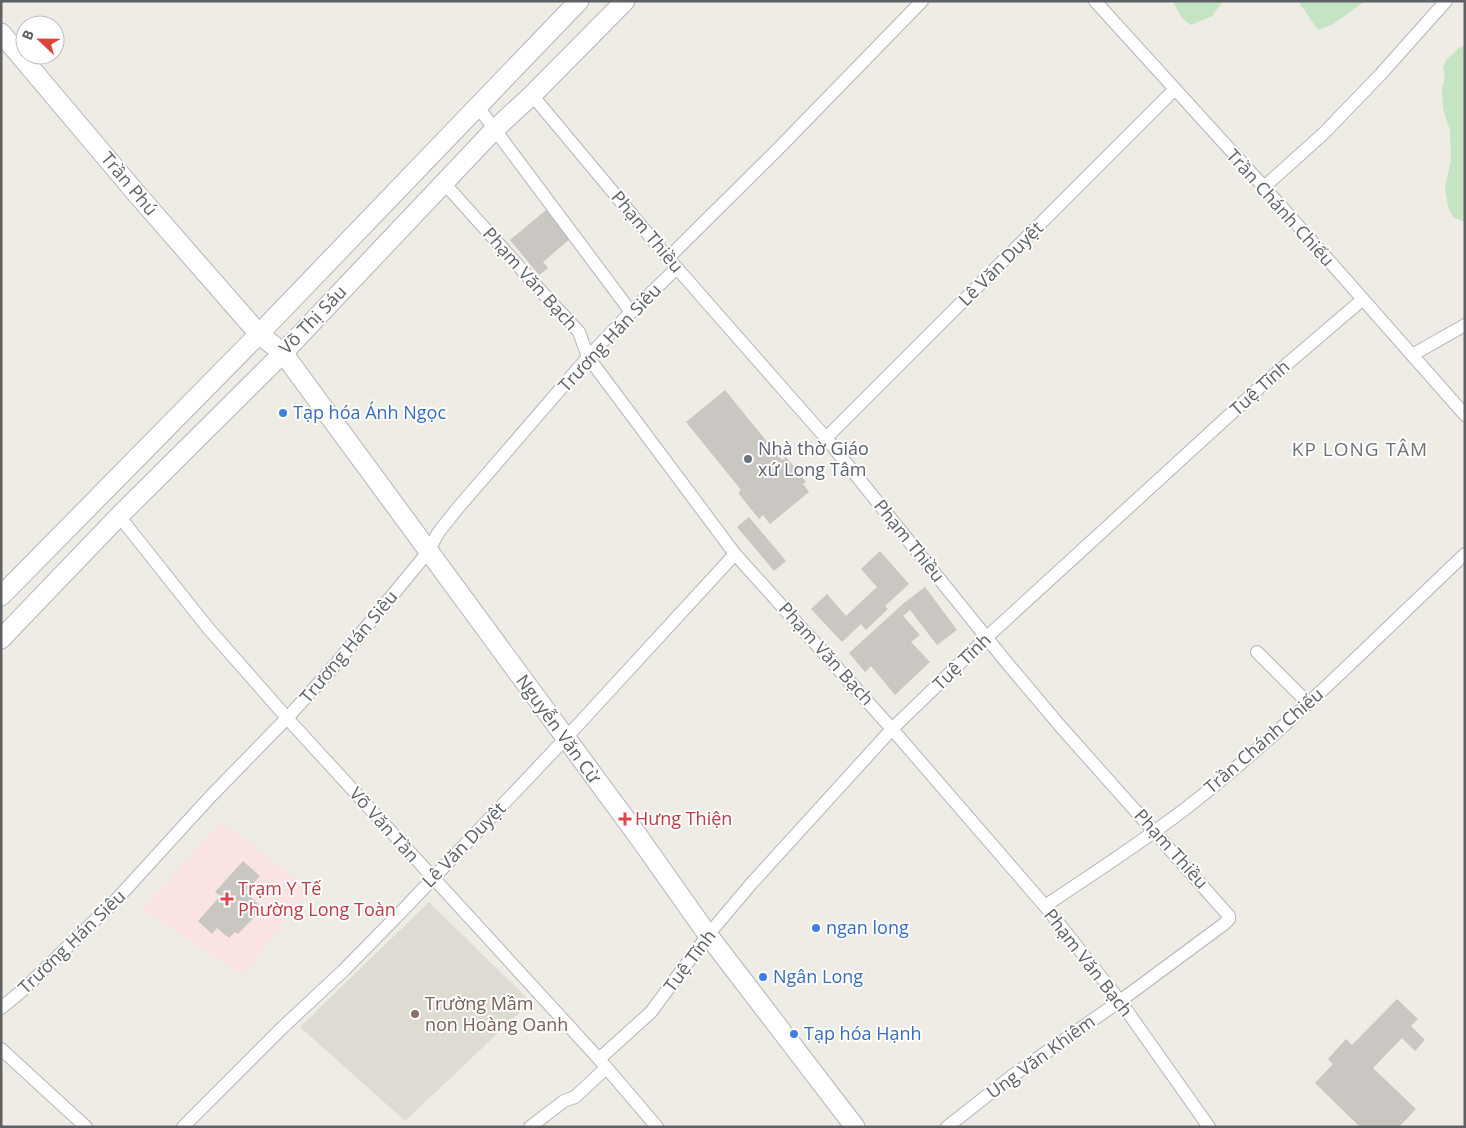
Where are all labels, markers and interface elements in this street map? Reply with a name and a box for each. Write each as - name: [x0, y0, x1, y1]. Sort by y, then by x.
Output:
- north arrow: [15, 15, 65, 65]
- text: B: [17, 27, 38, 43]
- street label: Trần Chánh Chiếu: [1222, 143, 1340, 271]
- street label: Trần Phú: [96, 147, 163, 220]
- street label: Phạm Thiều: [606, 185, 689, 277]
- street label: Lê Văn Duyệt: [953, 216, 1048, 311]
- street label: Phạm Văn Bạch: [478, 222, 583, 335]
- street label: Trương Hán Siêu: [553, 278, 666, 397]
- street label: Võ Thị Sáu: [273, 280, 351, 359]
- street label: Tuệ Tĩnh: [1224, 354, 1294, 420]
- place label: Tạp hóa Ánh Ngọc: [293, 400, 446, 424]
- marker: Tạp hóa Ánh Ngọc: [277, 407, 289, 419]
- place label: Nhà thờ Giáo xứ Long Tâm: [758, 436, 869, 481]
- district label: KP LONG TÂM: [1292, 436, 1428, 462]
- marker: Nhà thờ Giáo xứ Long Tâm: [742, 453, 754, 465]
- street label: Phạm Thiều: [869, 494, 951, 587]
- street label: Trương Hán Siêu: [294, 585, 402, 708]
- street label: Phạm Văn Bạch: [774, 597, 879, 710]
- street label: Tuệ Tĩnh: [927, 628, 996, 695]
- street label: Nguyễn Văn Cừ: [511, 669, 607, 788]
- street label: Trần Chánh Chiếu: [1199, 682, 1328, 799]
- street label: Võ Văn Tần: [344, 782, 425, 867]
- street label: Lê Văn Duyệt: [416, 796, 510, 892]
- street label: Phạm Thiều: [1129, 803, 1214, 893]
- place label: Hưng Thiện: [635, 806, 732, 830]
- marker: Hưng Thiện: [619, 813, 631, 825]
- place label: Trạm Y Tế Phường Long Toàn: [238, 876, 396, 921]
- street label: Trương Hán Siêu: [13, 884, 130, 999]
- marker: Trạm Y Tế Phường Long Toàn: [220, 892, 234, 906]
- street label: Phạm Văn Bạch: [1039, 903, 1139, 1021]
- place label: ngan long: [826, 915, 909, 939]
- marker: ngan long: [810, 922, 822, 934]
- street label: Tuệ Tĩnh: [658, 924, 721, 996]
- place label: Ngân Long: [773, 964, 863, 988]
- marker: Ngân Long: [757, 971, 769, 983]
- place label: Trường Mầm non Hoàng Oanh: [425, 991, 568, 1036]
- marker: Trường Mầm non Hoàng Oanh: [409, 1008, 421, 1020]
- street label: Ung Văn Khiêm: [981, 1009, 1099, 1104]
- place label: Tạp hóa Hạnh: [804, 1021, 922, 1045]
- marker: Tạp hóa Hạnh: [788, 1028, 800, 1040]

